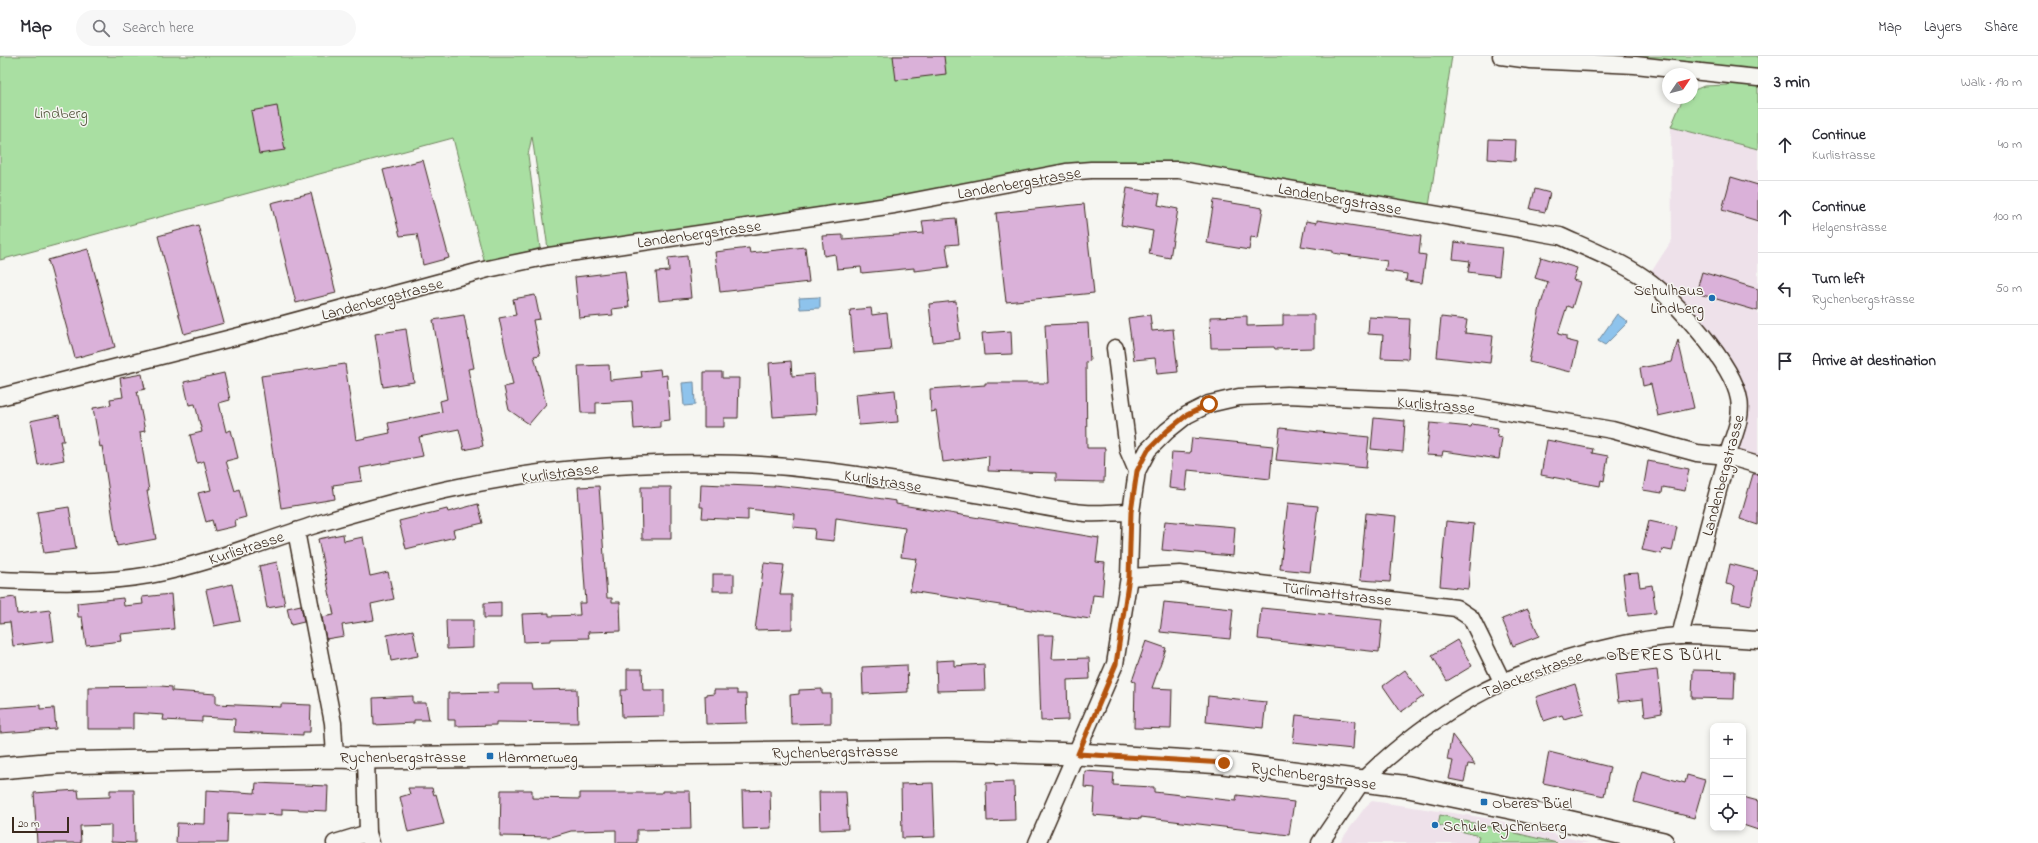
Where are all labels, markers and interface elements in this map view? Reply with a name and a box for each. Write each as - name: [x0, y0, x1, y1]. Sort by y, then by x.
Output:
- search box: [76, 10, 356, 46]
- text: Map: [20, 14, 52, 41]
- icon: search: [90, 17, 112, 39]
- text: Search here: [122, 17, 194, 39]
- text: Map: [1878, 17, 1902, 38]
- text: Layers: [1924, 17, 1962, 38]
- text: Share: [1984, 17, 2018, 38]
- north arrow: [1662, 68, 1698, 104]
- text: 3 min: [1774, 70, 1810, 95]
- text: Walk · 190 m: [1961, 73, 2022, 92]
- park label: Lindberg: [34, 102, 88, 126]
- text: Continue: [1812, 124, 1866, 146]
- icon: ahead: [1774, 134, 1796, 156]
- text: 40 m: [1998, 135, 2022, 154]
- text: Kurlistrasse: [1812, 146, 1875, 165]
- street label: Landenbergstrasse: [956, 161, 1084, 207]
- street label: Landenbergstrasse: [1276, 177, 1404, 223]
- text: Continue: [1812, 196, 1866, 218]
- icon: ahead: [1774, 206, 1796, 228]
- text: 100 m: [1993, 207, 2022, 226]
- street label: Landenbergstrasse: [636, 214, 764, 256]
- text: Helgenstrasse: [1812, 218, 1887, 237]
- text: Turn left: [1812, 268, 1865, 290]
- street label: Landenbergstrasse: [319, 272, 447, 328]
- icon: left: [1774, 278, 1796, 300]
- place label: Schulhaus Lindberg: [1634, 279, 1704, 321]
- text: 50 m: [1996, 279, 2022, 298]
- text: Rychenbergstrasse: [1812, 290, 1915, 309]
- marker: Schulhaus Lindberg: [1707, 293, 1717, 303]
- icon: arrive: [1774, 350, 1796, 372]
- text: Arrive at destination: [1812, 350, 1936, 372]
- street label: Kurlistrasse: [1396, 391, 1477, 421]
- route start: [1200, 395, 1218, 413]
- street label: Landenbergstrasse: [1696, 411, 1752, 539]
- street label: Kurlistrasse: [520, 457, 601, 491]
- street label: Kurlistrasse: [842, 464, 924, 500]
- street label: Kurlistrasse: [206, 525, 288, 572]
- street label: Türlimattstrasse: [1281, 576, 1394, 614]
- district label: OBERES BÜHL: [1606, 643, 1722, 668]
- street label: Talackerstrasse: [1479, 644, 1587, 705]
- map controls: [1710, 723, 1746, 831]
- button: +: [1710, 723, 1746, 759]
- street label: Rychenbergstrasse: [772, 740, 899, 766]
- street label: Rychenbergstrasse: [340, 746, 467, 770]
- place label: Hammerweg: [498, 746, 578, 770]
- marker: Hammerweg: [485, 751, 495, 761]
- route end: [1215, 754, 1233, 772]
- street label: Rychenbergstrasse: [1249, 756, 1379, 798]
- button: −: [1710, 759, 1746, 795]
- place label: Oberes Büel: [1492, 792, 1572, 816]
- button: locate: [1710, 795, 1746, 831]
- marker: Oberes Büel: [1479, 797, 1489, 807]
- scale bar: [12, 815, 69, 834]
- place label: Schule Rychenberg: [1443, 815, 1567, 839]
- text: 20 m: [18, 816, 40, 832]
- marker: Schule Rychenberg: [1430, 820, 1440, 830]

